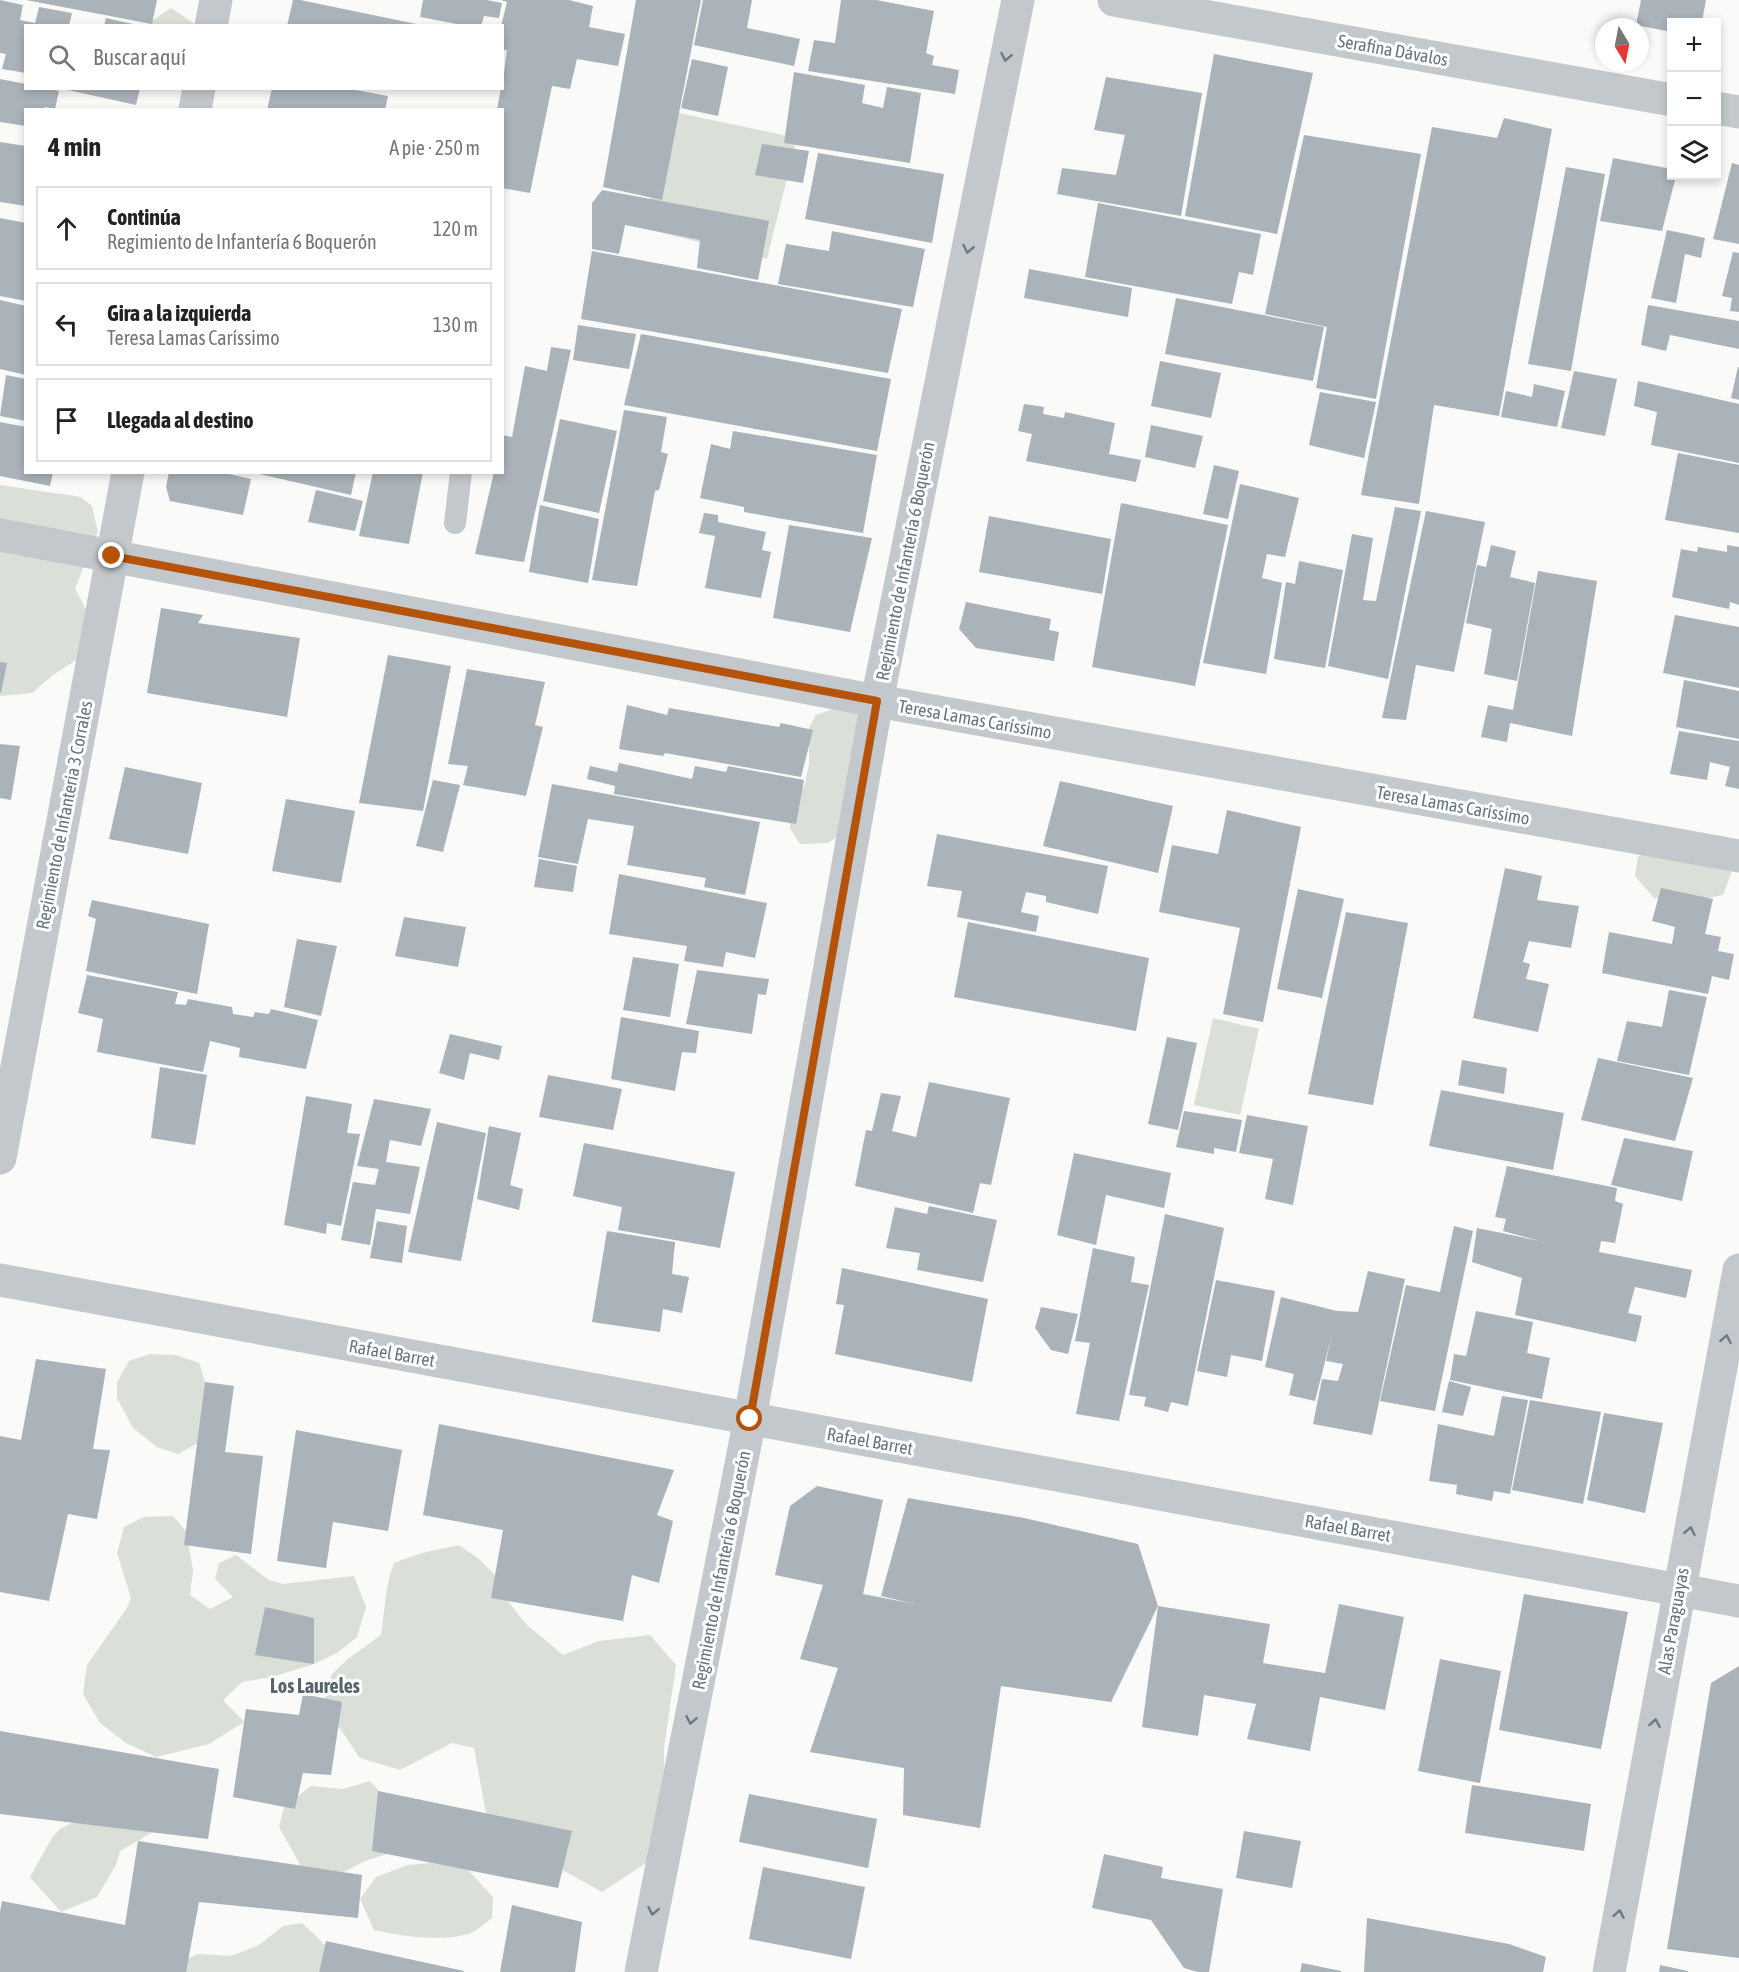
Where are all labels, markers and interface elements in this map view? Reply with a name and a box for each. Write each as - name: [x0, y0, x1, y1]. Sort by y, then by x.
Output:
- north arrow: [1595, 18, 1649, 72]
- map controls: [1667, 18, 1721, 180]
- button: +: [1667, 18, 1721, 72]
- search box: [24, 24, 504, 90]
- street label: Serafina Dávalos: [1336, 30, 1450, 70]
- icon: search: [45, 41, 78, 74]
- text: Buscar aquí: [93, 44, 186, 70]
- one-way arrow: [1000, 52, 1013, 62]
- button: −: [1667, 72, 1721, 126]
- button: layers: [1667, 126, 1721, 180]
- text: 4 min: [48, 132, 101, 162]
- text: A pie · 250 m: [389, 136, 480, 159]
- text: Continúa: [107, 204, 181, 230]
- icon: ahead: [50, 212, 83, 245]
- text: 120 m: [433, 217, 478, 240]
- text: Regimiento de Infantería 6 Boquerón: [107, 230, 377, 253]
- one-way arrow: [962, 243, 975, 253]
- text: Gira a la izquierda: [107, 300, 251, 326]
- icon: left: [50, 308, 83, 341]
- text: 130 m: [433, 313, 478, 336]
- text: Teresa Lamas Caríssimo: [107, 326, 280, 349]
- icon: arrive: [50, 404, 83, 437]
- text: Llegada al destino: [107, 407, 254, 433]
- street label: Regimiento de Infantería 6 Boquerón: [872, 440, 938, 682]
- route end: [98, 542, 124, 568]
- street label: Teresa Lamas Caríssimo: [897, 695, 1053, 743]
- street label: Regimiento de Infanteria 3 Corrales: [32, 699, 96, 931]
- street label: Teresa Lamas Caríssimo: [1375, 781, 1531, 829]
- street label: Rafael Barret: [347, 1335, 437, 1371]
- one-way arrow: [1719, 1335, 1732, 1345]
- route start: [736, 1405, 762, 1431]
- street label: Rafael Barret: [825, 1423, 915, 1459]
- street label: Regimiento de Infantería 6 Boquerón: [688, 1449, 754, 1691]
- street label: Rafael Barret: [1303, 1510, 1393, 1546]
- one-way arrow: [1683, 1526, 1696, 1536]
- street label: Alas Paraguayas: [1653, 1566, 1693, 1676]
- district label: Los Laureles: [270, 1674, 360, 1697]
- one-way arrow: [685, 1714, 698, 1724]
- one-way arrow: [1648, 1718, 1661, 1728]
- one-way arrow: [647, 1906, 660, 1916]
- one-way arrow: [1612, 1910, 1625, 1920]

